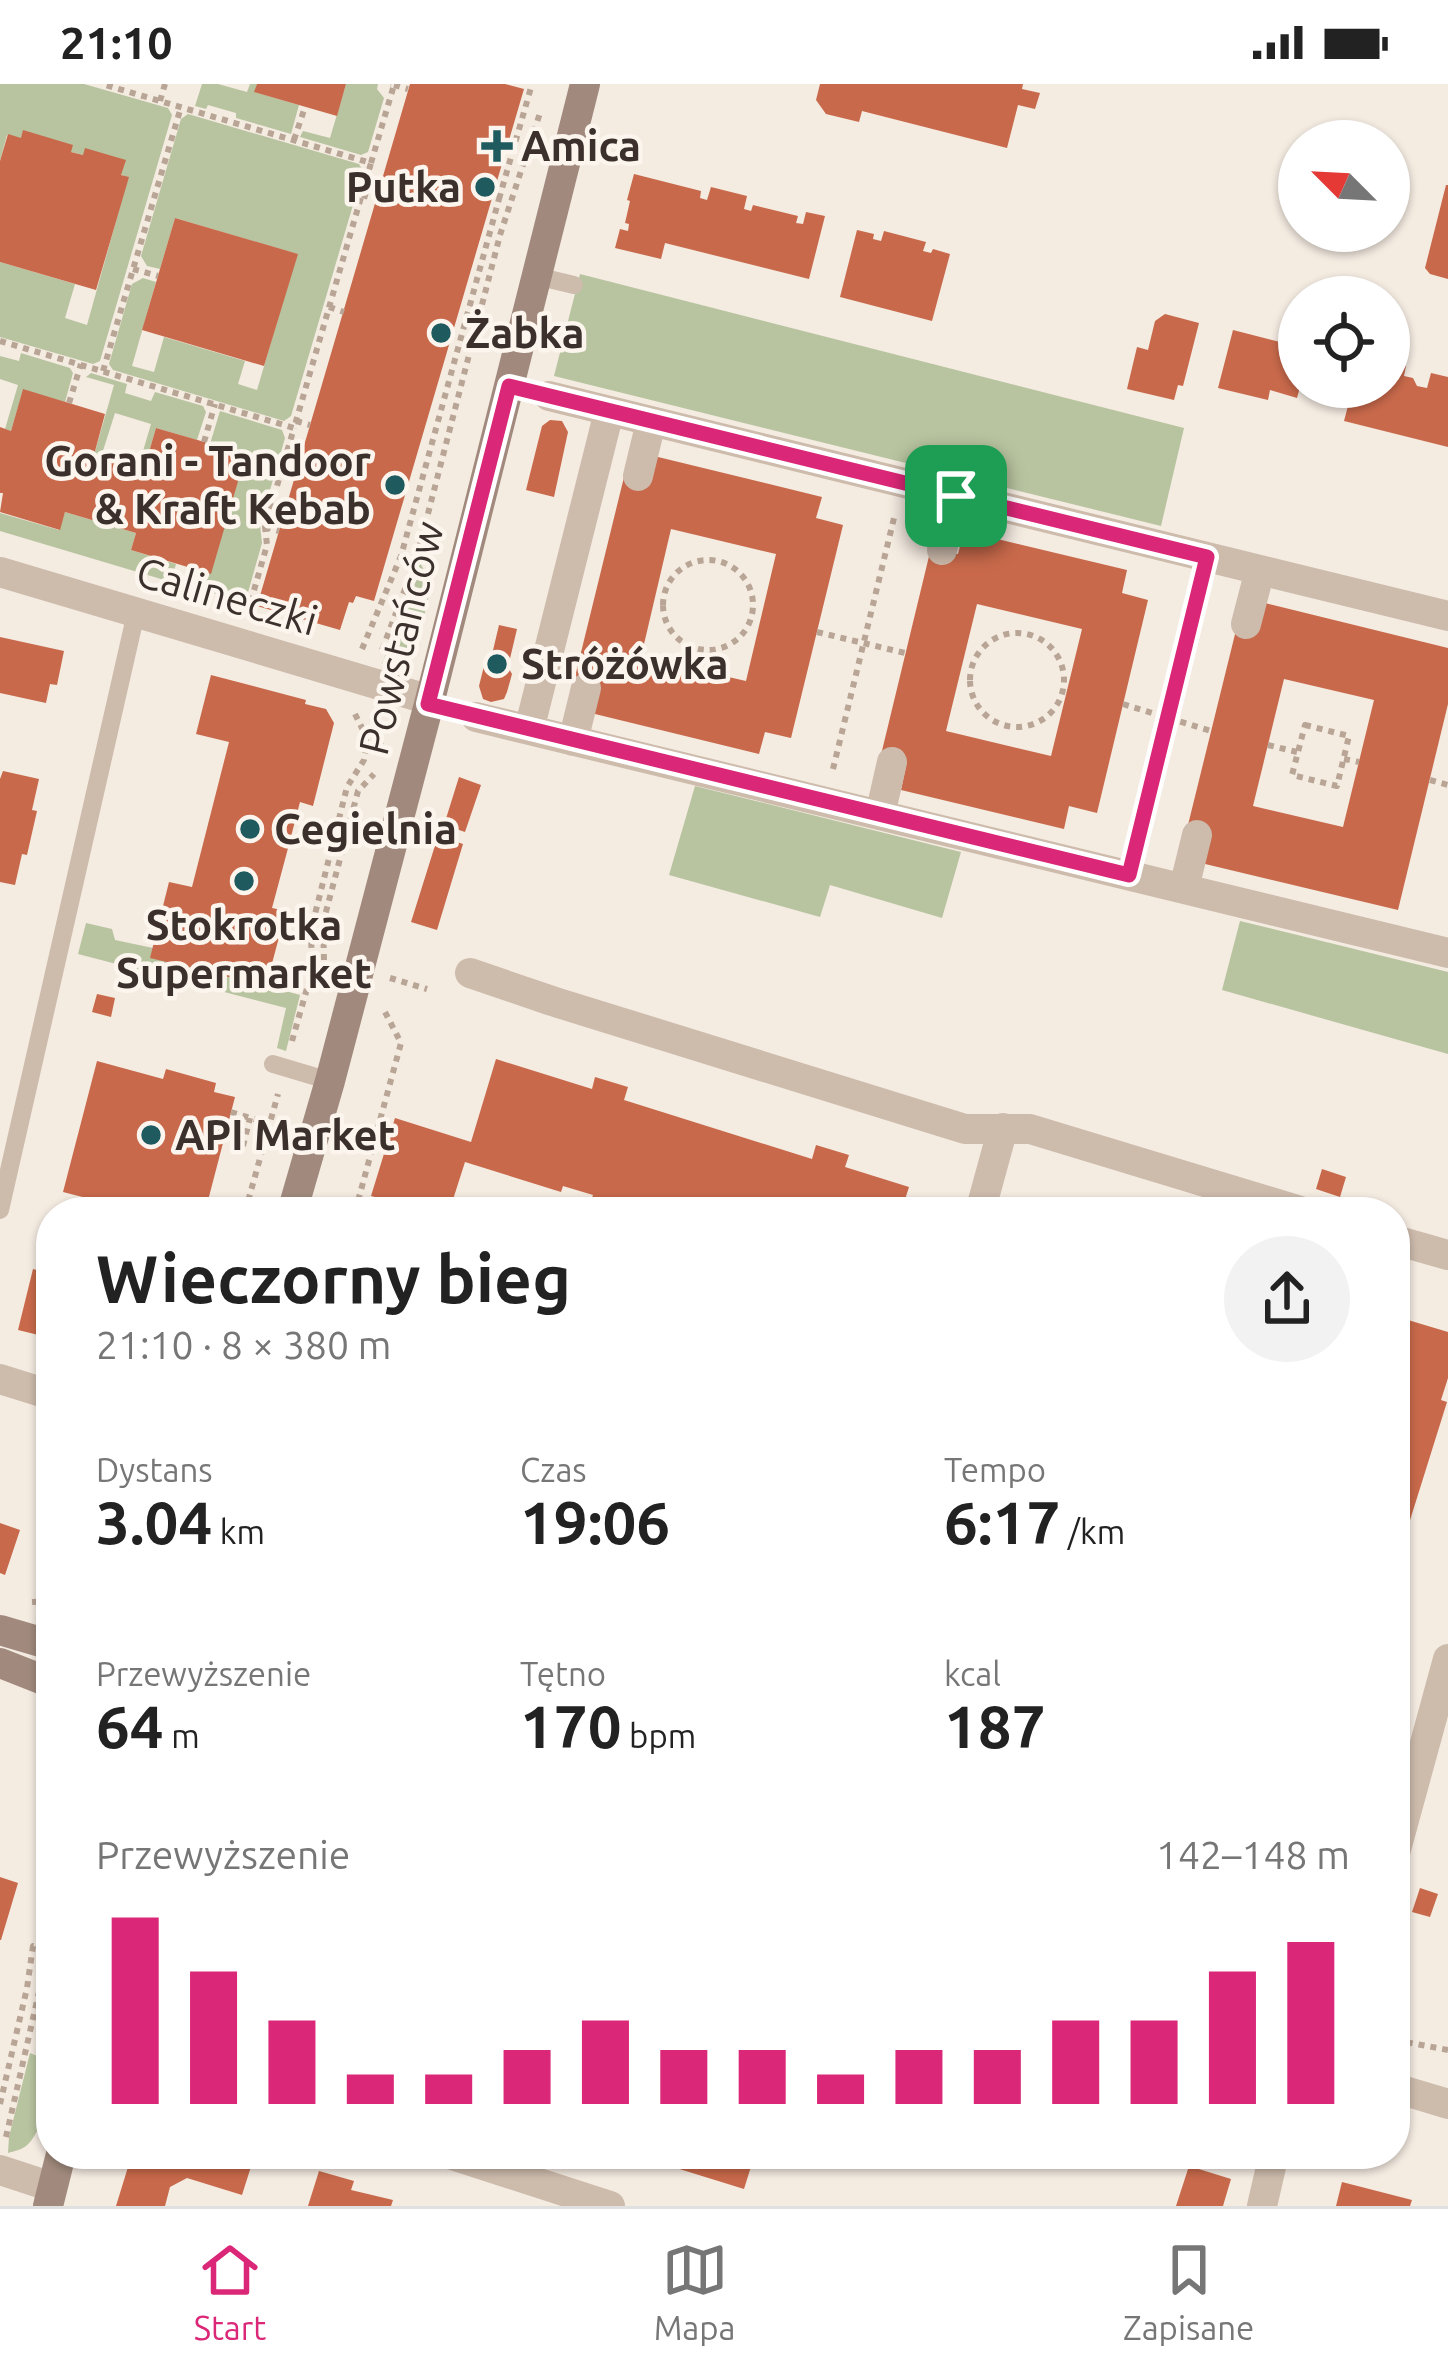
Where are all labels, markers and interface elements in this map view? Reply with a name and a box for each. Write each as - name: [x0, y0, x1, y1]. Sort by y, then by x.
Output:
- text: 21:10: [60, 17, 173, 68]
- north arrow: [1278, 120, 1410, 252]
- map controls: [1278, 120, 1410, 408]
- place label: Amica: [521, 122, 641, 169]
- marker: Amica: [484, 133, 510, 159]
- place label: Putka: [346, 163, 461, 210]
- marker: Putka: [472, 174, 498, 200]
- button: locate: [1278, 276, 1410, 408]
- place label: Żabka: [465, 309, 585, 356]
- marker: Żabka: [428, 320, 454, 346]
- place label: Gorani - Tandoor & Kraft Kebab: [44, 437, 371, 532]
- pin: [905, 445, 1007, 547]
- icon: arrive: [923, 463, 989, 529]
- marker: Gorani - Tandoor & Kraft Kebab: [382, 472, 408, 498]
- street label: Powstańców: [349, 516, 452, 759]
- street label: Calineczki: [131, 547, 323, 644]
- place label: Stróżówka: [521, 640, 729, 687]
- marker: Stróżówka: [484, 651, 510, 677]
- place label: Cegielnia: [274, 805, 457, 852]
- marker: Cegielnia: [237, 816, 263, 842]
- marker: Stokrotka Supermarket: [231, 868, 257, 894]
- place label: Stokrotka Supermarket: [116, 901, 372, 996]
- place label: API Market: [175, 1111, 396, 1158]
- marker: API Market: [138, 1122, 164, 1148]
- button: share: [1224, 1236, 1350, 1362]
- text: Wieczorny bieg: [96, 1241, 571, 1315]
- text: 21:10 · 8 × 380 m: [96, 1323, 391, 1366]
- text: Dystans: [96, 1451, 213, 1488]
- text: Czas: [520, 1451, 587, 1488]
- text: Tempo: [944, 1451, 1046, 1488]
- text: 3.04: [96, 1488, 212, 1555]
- text: 19:06: [520, 1488, 670, 1555]
- text: 6:17: [944, 1488, 1060, 1555]
- text: km: [212, 1513, 265, 1550]
- text: /km: [1060, 1513, 1125, 1550]
- text: Przewyższenie: [96, 1655, 311, 1692]
- text: Tętno: [520, 1655, 606, 1692]
- text: kcal: [944, 1655, 1001, 1692]
- text: 64: [96, 1692, 164, 1759]
- text: 170: [520, 1692, 622, 1759]
- text: 187: [944, 1692, 1046, 1759]
- text: m: [164, 1717, 200, 1754]
- text: bpm: [622, 1717, 696, 1754]
- text: Przewyższenie: [96, 1833, 350, 1876]
- text: 142–148 m: [1156, 1833, 1350, 1876]
- tab: Start: [194, 2237, 266, 2346]
- tab: Mapa: [654, 2237, 736, 2346]
- tab: Zapisane: [1123, 2237, 1254, 2346]

